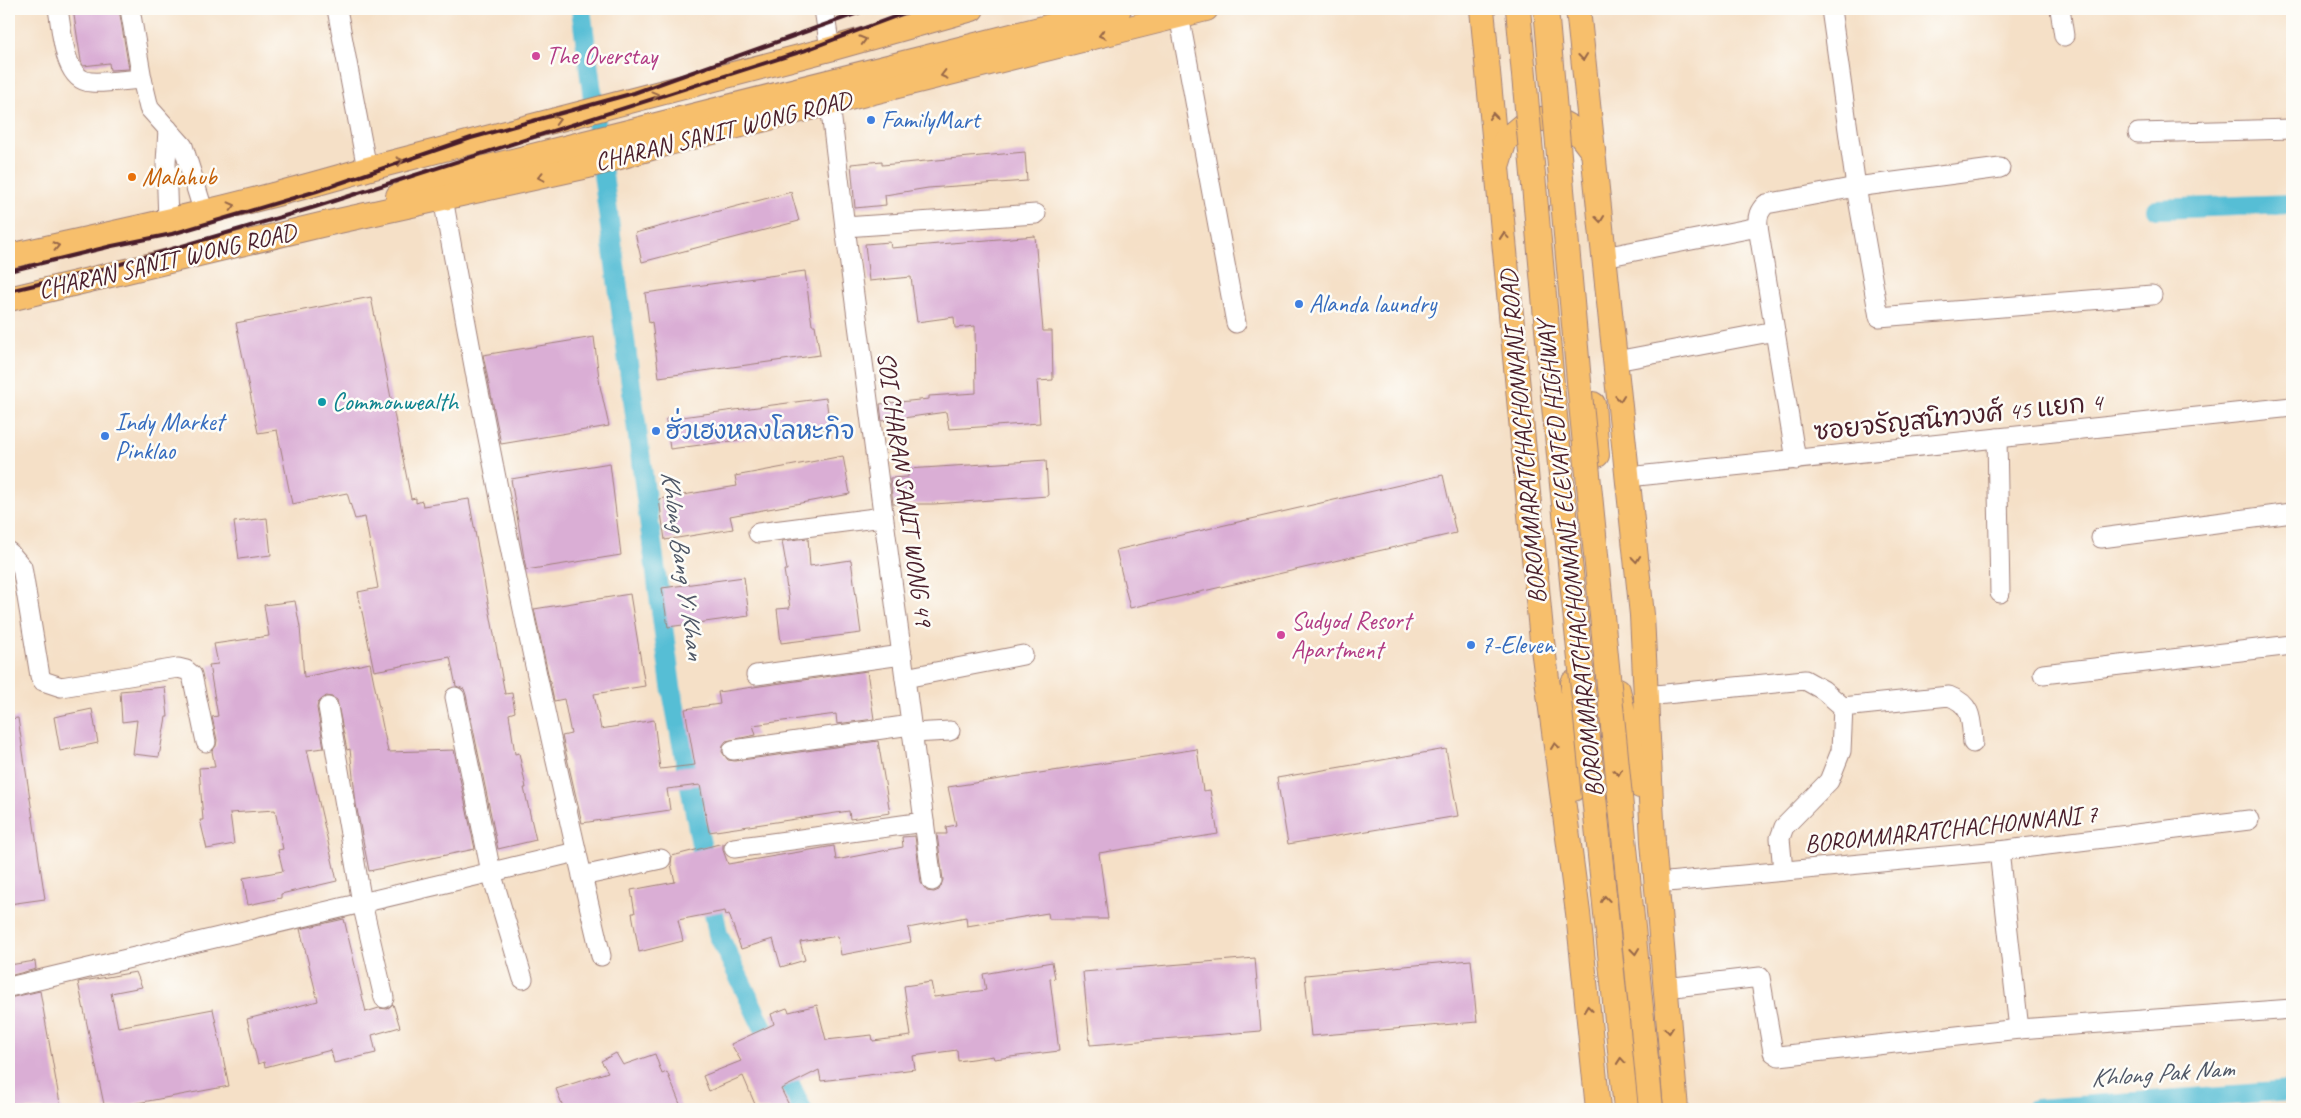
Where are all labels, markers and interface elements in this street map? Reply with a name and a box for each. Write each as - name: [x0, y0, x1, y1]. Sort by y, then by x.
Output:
- one-way arrow: [1097, 29, 1106, 40]
- one-way arrow: [858, 35, 867, 45]
- place label: The Overstay: [546, 40, 660, 72]
- marker: The Overstay: [530, 50, 542, 62]
- one-way arrow: [1577, 54, 1588, 62]
- one-way arrow: [940, 69, 949, 80]
- street label: CHARAN SANIT WONG ROAD: [591, 83, 857, 178]
- one-way arrow: [651, 90, 659, 100]
- place label: FamilyMart: [881, 104, 982, 136]
- one-way arrow: [1488, 111, 1499, 119]
- marker: FamilyMart: [865, 114, 877, 126]
- one-way arrow: [552, 115, 561, 126]
- one-way arrow: [395, 156, 404, 167]
- place label: Malahub: [142, 161, 218, 193]
- marker: Malahub: [126, 171, 138, 183]
- one-way arrow: [536, 171, 545, 182]
- one-way arrow: [227, 201, 236, 212]
- street label: CHARAN SANIT WONG ROAD: [35, 215, 301, 306]
- one-way arrow: [1594, 215, 1605, 223]
- one-way arrow: [1499, 232, 1510, 240]
- one-way arrow: [52, 241, 61, 252]
- street label: BOROMMARATCHACHONNANI ROAD: [1492, 266, 1554, 605]
- place label: Alanda laundry: [1309, 288, 1438, 320]
- marker: Alanda laundry: [1293, 298, 1305, 310]
- street label: BOROMMARATCHACHONNANI ELEVATED HIGHWAY: [1529, 315, 1611, 798]
- street label: SOI CHARAN SANIT WONG 49: [870, 350, 940, 630]
- street label: ซอยจรัญสนิทวงศ์ 45 แยก 4: [1812, 385, 2107, 448]
- place label: Commonwealth: [332, 386, 459, 418]
- one-way arrow: [1614, 394, 1625, 402]
- marker: Commonwealth: [316, 396, 328, 408]
- place label: Indy Market Pinklao: [115, 406, 228, 467]
- place label: ฮั่วเฮงหลงโลหะกิจ: [666, 408, 854, 447]
- marker: ฮั่วเฮงหลงโลหะกิจ: [650, 425, 662, 437]
- marker: Indy Market Pinklao: [99, 430, 111, 442]
- water label: Khlong Bang Yi Khan: [653, 469, 713, 663]
- one-way arrow: [1630, 556, 1641, 564]
- place label: Sudyod Resort Apartment: [1291, 605, 1415, 666]
- marker: Sudyod Resort Apartment: [1275, 629, 1287, 641]
- place label: 7-Eleven: [1481, 629, 1555, 661]
- marker: 7-Eleven: [1465, 639, 1477, 651]
- one-way arrow: [1550, 742, 1561, 750]
- one-way arrow: [1612, 768, 1623, 776]
- street label: BOROMMARATCHACHONNANI 7: [1803, 798, 2101, 860]
- one-way arrow: [1600, 895, 1611, 903]
- one-way arrow: [1629, 947, 1640, 955]
- one-way arrow: [1583, 1004, 1594, 1012]
- one-way arrow: [1664, 1026, 1675, 1034]
- water label: Khlong Pak Nam: [2090, 1051, 2237, 1094]
- one-way arrow: [1616, 1056, 1627, 1064]

